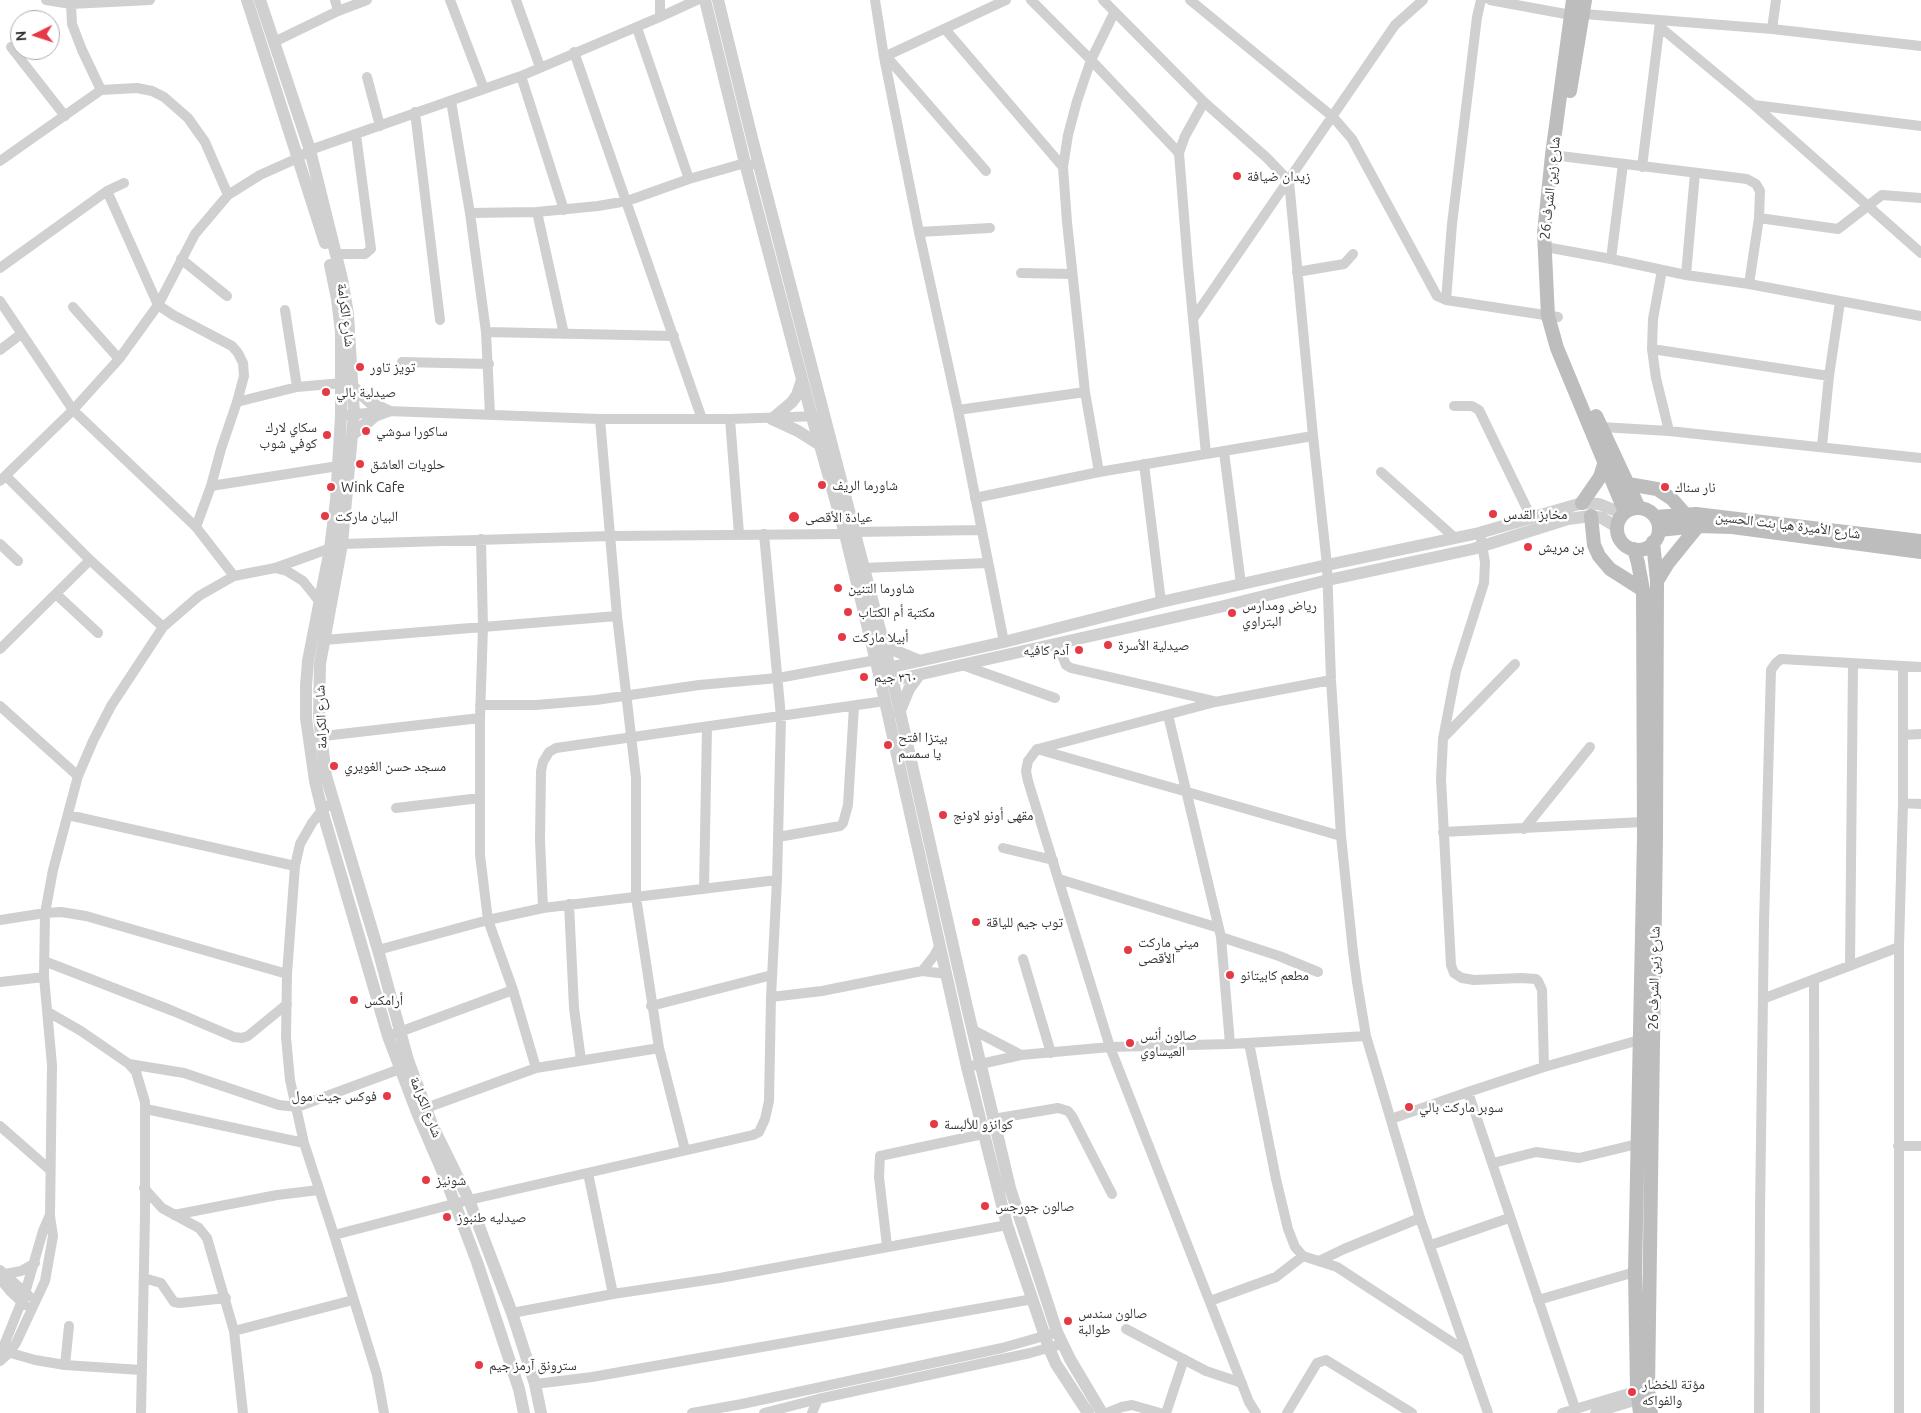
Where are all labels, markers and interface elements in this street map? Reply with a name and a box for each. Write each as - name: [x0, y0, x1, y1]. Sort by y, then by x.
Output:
- north arrow: [10, 10, 60, 60]
- text: N: [13, 30, 29, 42]
- street label: شارع زين الشرف 26: [1536, 136, 1564, 240]
- place label: زيدان ضيافة: [1247, 168, 1310, 184]
- marker: زيدان ضيافة: [1231, 170, 1243, 182]
- street label: شارع الكرامة: [334, 282, 358, 348]
- place label: تويز تاور: [370, 359, 415, 375]
- marker: تويز تاور: [354, 361, 366, 373]
- place label: صيدلية بالي: [336, 384, 396, 400]
- marker: صيدلية بالي: [320, 386, 332, 398]
- place label: سكاي لارك كوفي شوب: [259, 419, 317, 452]
- place label: ساكورا سوشي: [376, 423, 448, 439]
- marker: ساكورا سوشي: [360, 425, 372, 437]
- marker: سكاي لارك كوفي شوب: [321, 429, 333, 441]
- place label: حلويات العاشق: [370, 456, 445, 472]
- marker: حلويات العاشق: [354, 458, 366, 470]
- place label: شاورما الريف: [832, 477, 898, 493]
- place label: Wink Cafe: [341, 479, 405, 495]
- marker: شاورما الريف: [816, 479, 828, 491]
- place label: نار سناك: [1675, 479, 1716, 495]
- marker: Wink Cafe: [325, 481, 337, 493]
- marker: نار سناك: [1659, 481, 1671, 493]
- place label: مخابز القدس: [1503, 506, 1567, 522]
- place label: البيان ماركت: [335, 508, 398, 524]
- marker: مخابز القدس: [1487, 508, 1499, 520]
- street label: شارع الأميرة هيا بنت الحسين: [1715, 508, 1861, 542]
- place label: عيادة الأقصى: [805, 509, 872, 525]
- marker: البيان ماركت: [319, 510, 331, 522]
- marker: عيادة الأقصى: [787, 510, 801, 524]
- place label: بن مريش: [1538, 539, 1584, 555]
- marker: بن مريش: [1522, 541, 1534, 553]
- place label: شاورما التنين: [848, 580, 914, 596]
- marker: شاورما التنين: [832, 582, 844, 594]
- place label: رياض ومدارس البتراوي: [1242, 597, 1317, 630]
- place label: مكتبة أم الكتاب: [858, 604, 935, 620]
- marker: مكتبة أم الكتاب: [842, 606, 854, 618]
- marker: رياض ومدارس البتراوي: [1226, 607, 1238, 619]
- place label: أبيلا ماركت: [852, 629, 909, 645]
- marker: أبيلا ماركت: [836, 631, 848, 643]
- place label: صيدلية الأسرة: [1118, 637, 1189, 653]
- marker: صيدلية الأسرة: [1102, 639, 1114, 651]
- place label: آدم كافيه: [1023, 642, 1069, 658]
- marker: آدم كافيه: [1073, 644, 1085, 656]
- place label: ٣٦٠ جيم: [874, 669, 917, 685]
- marker: ٣٦٠ جيم: [858, 671, 870, 683]
- street label: شارع الكرامة: [311, 685, 331, 749]
- place label: بيتزا افتح يا سمسم: [898, 729, 948, 762]
- marker: بيتزا افتح يا سمسم: [882, 739, 894, 751]
- place label: مسجد حسن الغويري: [344, 758, 446, 774]
- marker: مسجد حسن الغويري: [328, 760, 340, 772]
- place label: مقهى أونو لاونج: [953, 807, 1033, 823]
- marker: مقهى أونو لاونج: [937, 809, 949, 821]
- place label: توب جيم للياقة: [986, 914, 1063, 930]
- marker: توب جيم للياقة: [970, 916, 982, 928]
- street label: شارع زين الشرف 26: [1645, 926, 1663, 1030]
- place label: ميني ماركت الأقصى: [1138, 934, 1199, 966]
- marker: ميني ماركت الأقصى: [1122, 944, 1134, 956]
- place label: مطعم كابيتانو: [1240, 967, 1309, 983]
- marker: مطعم كابيتانو: [1224, 969, 1236, 981]
- place label: أرامكس: [364, 992, 403, 1008]
- marker: أرامكس: [348, 994, 360, 1006]
- place label: صالون أنس العيساوي: [1140, 1027, 1197, 1060]
- marker: صالون أنس العيساوي: [1124, 1037, 1136, 1049]
- street label: شارع الكرامة: [406, 1074, 446, 1140]
- place label: فوكس جيت مول: [291, 1088, 377, 1104]
- marker: فوكس جيت مول: [381, 1090, 393, 1102]
- place label: سوبر ماركت بالي: [1419, 1099, 1503, 1115]
- marker: سوبر ماركت بالي: [1403, 1101, 1415, 1113]
- place label: كوانزو للألبسة: [944, 1116, 1013, 1132]
- marker: كوانزو للألبسة: [928, 1118, 940, 1130]
- place label: شونيز: [436, 1172, 466, 1188]
- marker: شونيز: [420, 1174, 432, 1186]
- place label: صالون جورجس: [995, 1198, 1074, 1214]
- marker: صالون جورجس: [979, 1200, 991, 1212]
- place label: صيدليه طنبوز: [457, 1209, 527, 1225]
- marker: صيدليه طنبوز: [441, 1211, 453, 1223]
- place label: صالون سندس طوالبة: [1078, 1305, 1148, 1338]
- marker: صالون سندس طوالبة: [1062, 1315, 1074, 1327]
- place label: سترونق آرمز جيم: [489, 1357, 577, 1373]
- marker: سترونق آرمز جيم: [473, 1359, 485, 1371]
- place label: مؤتة للخضار والفواكه: [1642, 1376, 1705, 1408]
- marker: مؤتة للخضار والفواكه: [1626, 1386, 1638, 1398]

